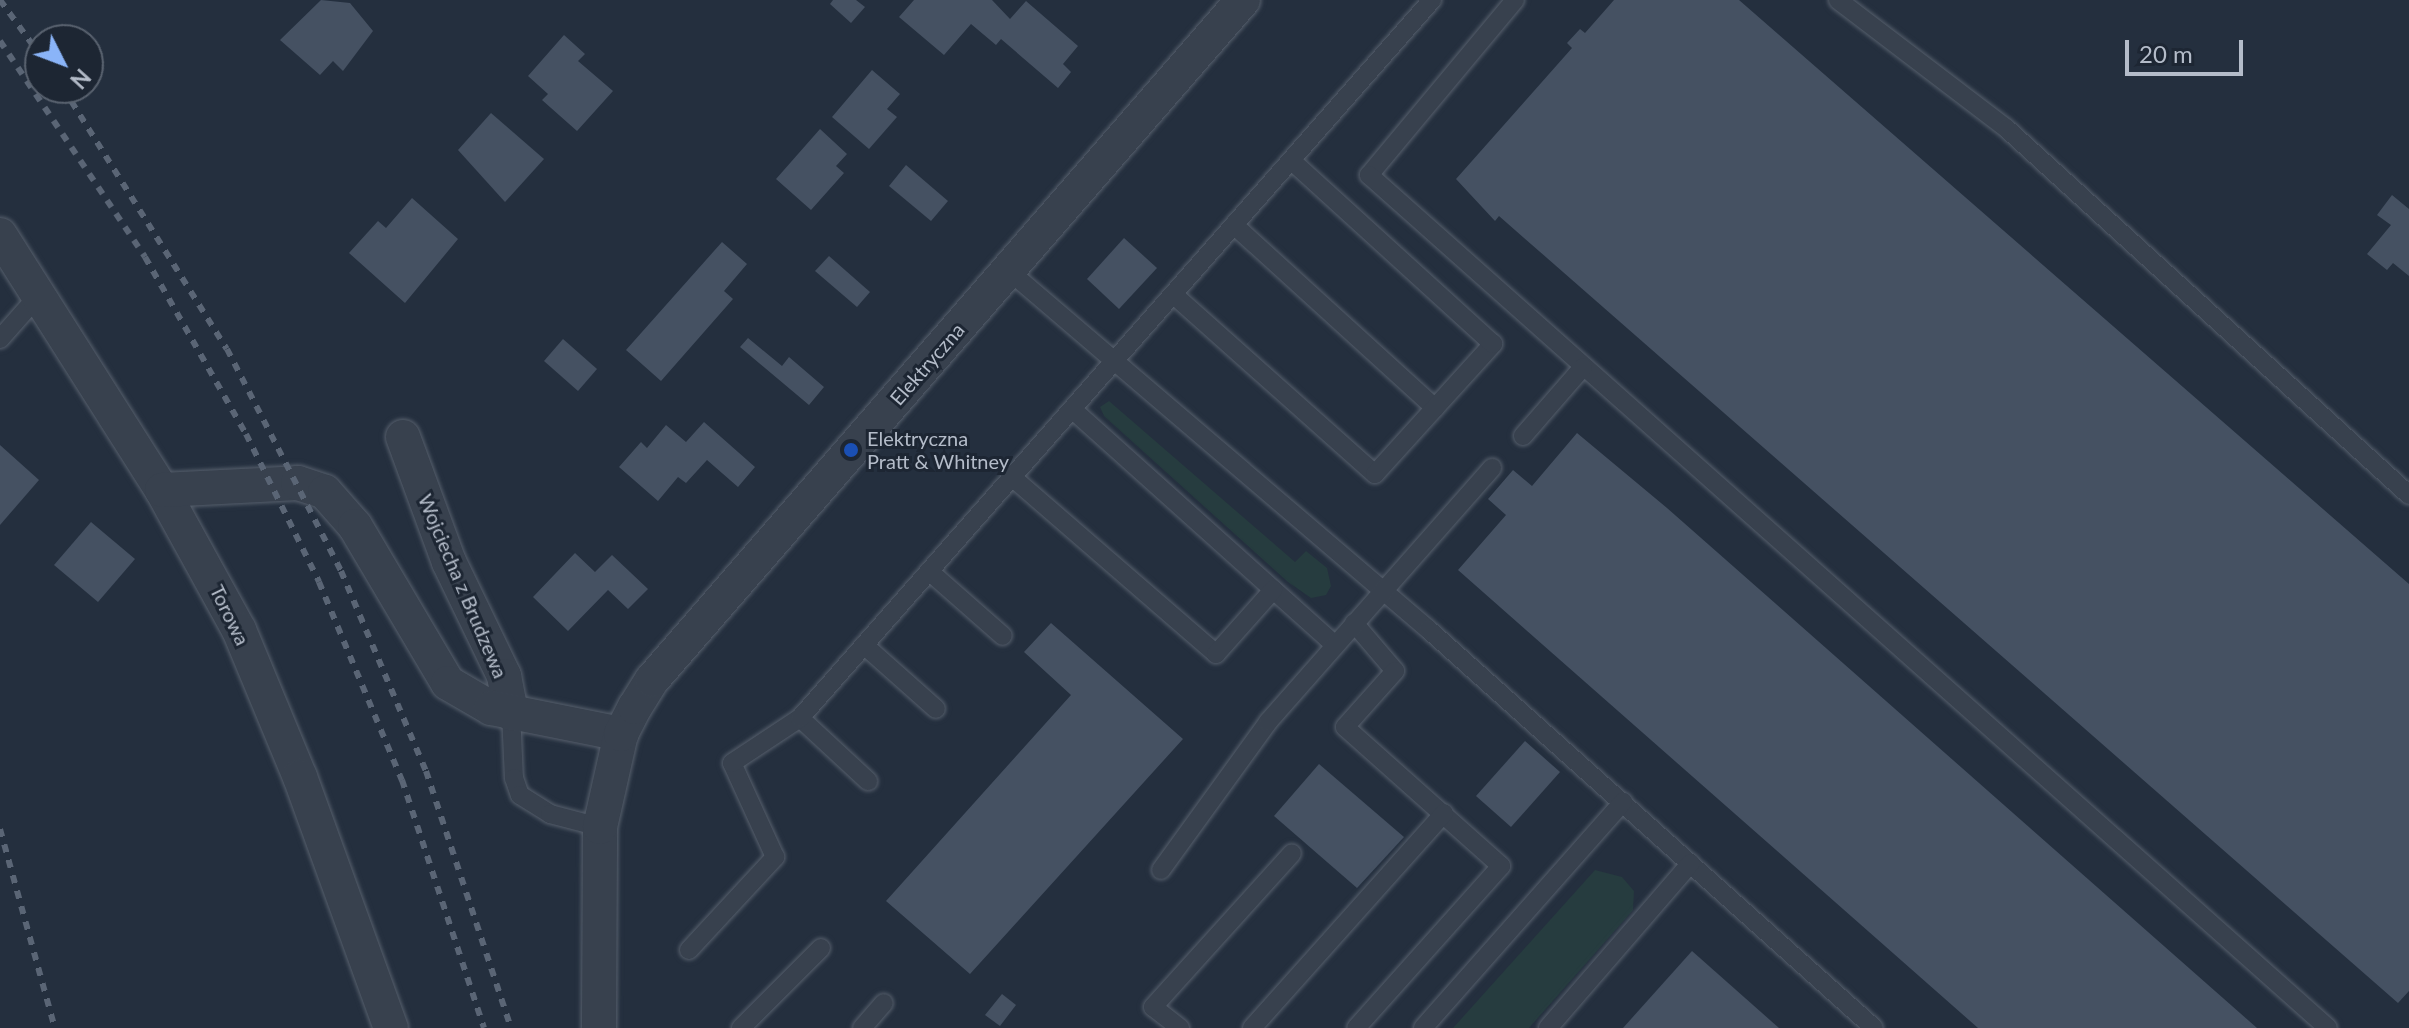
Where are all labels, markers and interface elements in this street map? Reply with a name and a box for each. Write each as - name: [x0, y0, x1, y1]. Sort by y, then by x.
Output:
- north arrow: [24, 24, 104, 104]
- scale bar: [2129, 24, 2247, 74]
- text: 20 m: [2139, 39, 2193, 68]
- text: N: [65, 64, 96, 94]
- street label: Elektryczna: [885, 318, 969, 410]
- place label: Elektryczna Pratt & Whitney: [867, 426, 1009, 473]
- marker: Elektryczna Pratt & Whitney: [842, 441, 860, 459]
- street label: Wojciecha z Brudzewa: [413, 490, 513, 682]
- street label: Torowa: [205, 581, 255, 649]

